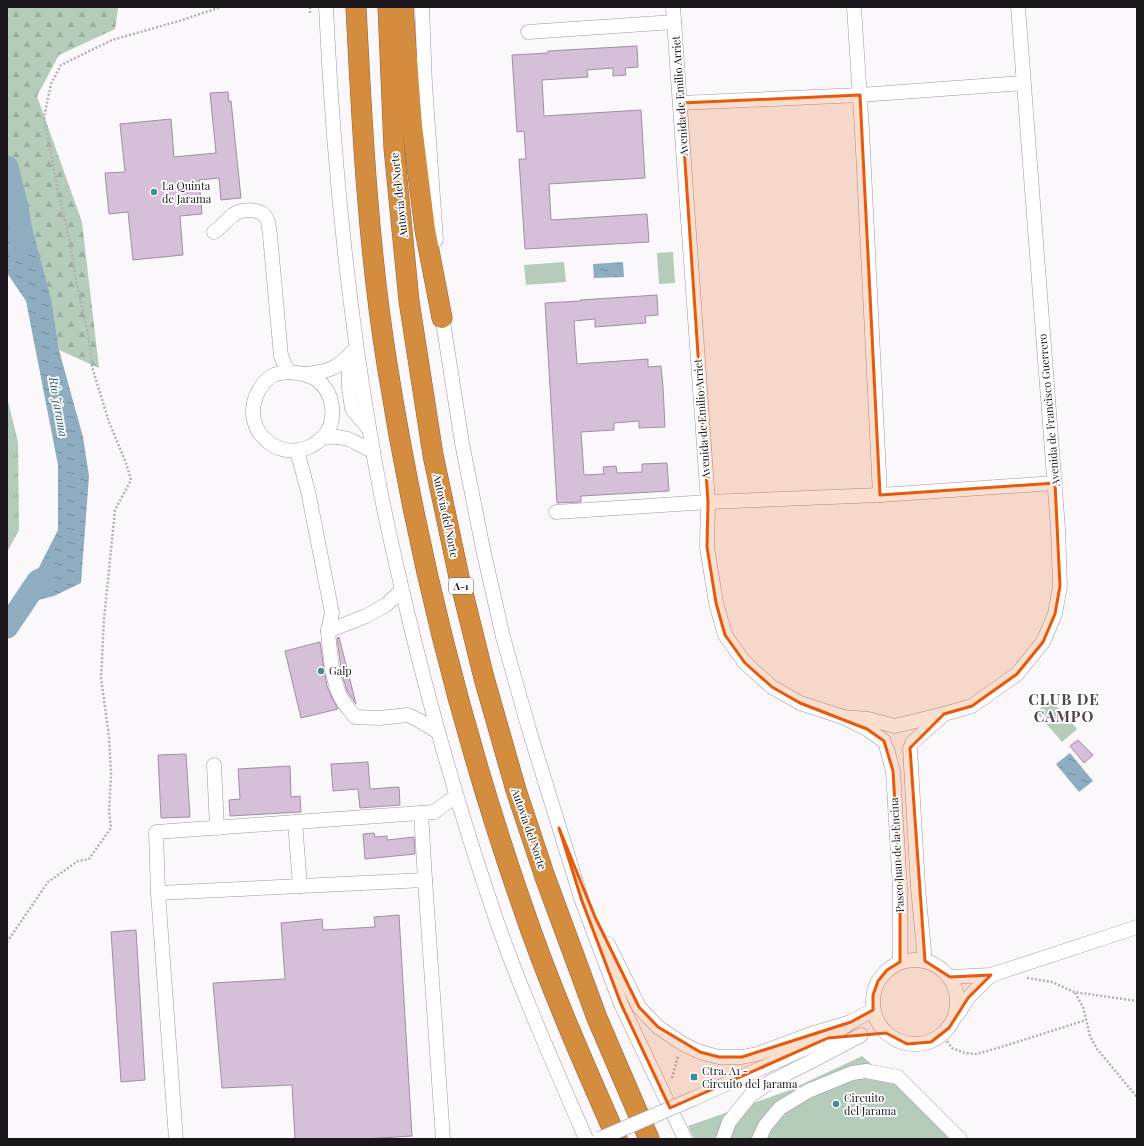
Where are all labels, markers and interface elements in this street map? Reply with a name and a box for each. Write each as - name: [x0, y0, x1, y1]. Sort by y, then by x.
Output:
- street label: Avenida de Emilio Arriet: [668, 35, 691, 158]
- street label: Autovía del Norte: [387, 151, 411, 239]
- place label: La Quinta de Jarama: [162, 178, 212, 206]
- marker: La Quinta de Jarama: [149, 187, 159, 197]
- street label: Avenida de Francisco Guerrero: [1034, 333, 1063, 488]
- street label: Avenida de Emilio Arriet: [690, 358, 713, 481]
- water label: Río Jarama: [46, 374, 72, 438]
- street label: Autovía del Norte: [430, 472, 463, 560]
- road number: A-1: [449, 578, 473, 594]
- place label: Galp: [329, 663, 352, 678]
- marker: Galp: [316, 666, 326, 676]
- district label: CLUB DE CAMPO: [1028, 689, 1100, 726]
- street label: Autovía del Norte: [508, 785, 551, 872]
- street label: Paseo Juan de la Encina: [886, 797, 907, 913]
- place label: Ctra. A1 - Circuito del Jarama: [702, 1063, 798, 1091]
- marker: Ctra. A1 - Circuito del Jarama: [689, 1072, 699, 1082]
- place label: Circuito del Jarama: [844, 1090, 897, 1118]
- marker: Circuito del Jarama: [831, 1099, 841, 1109]

